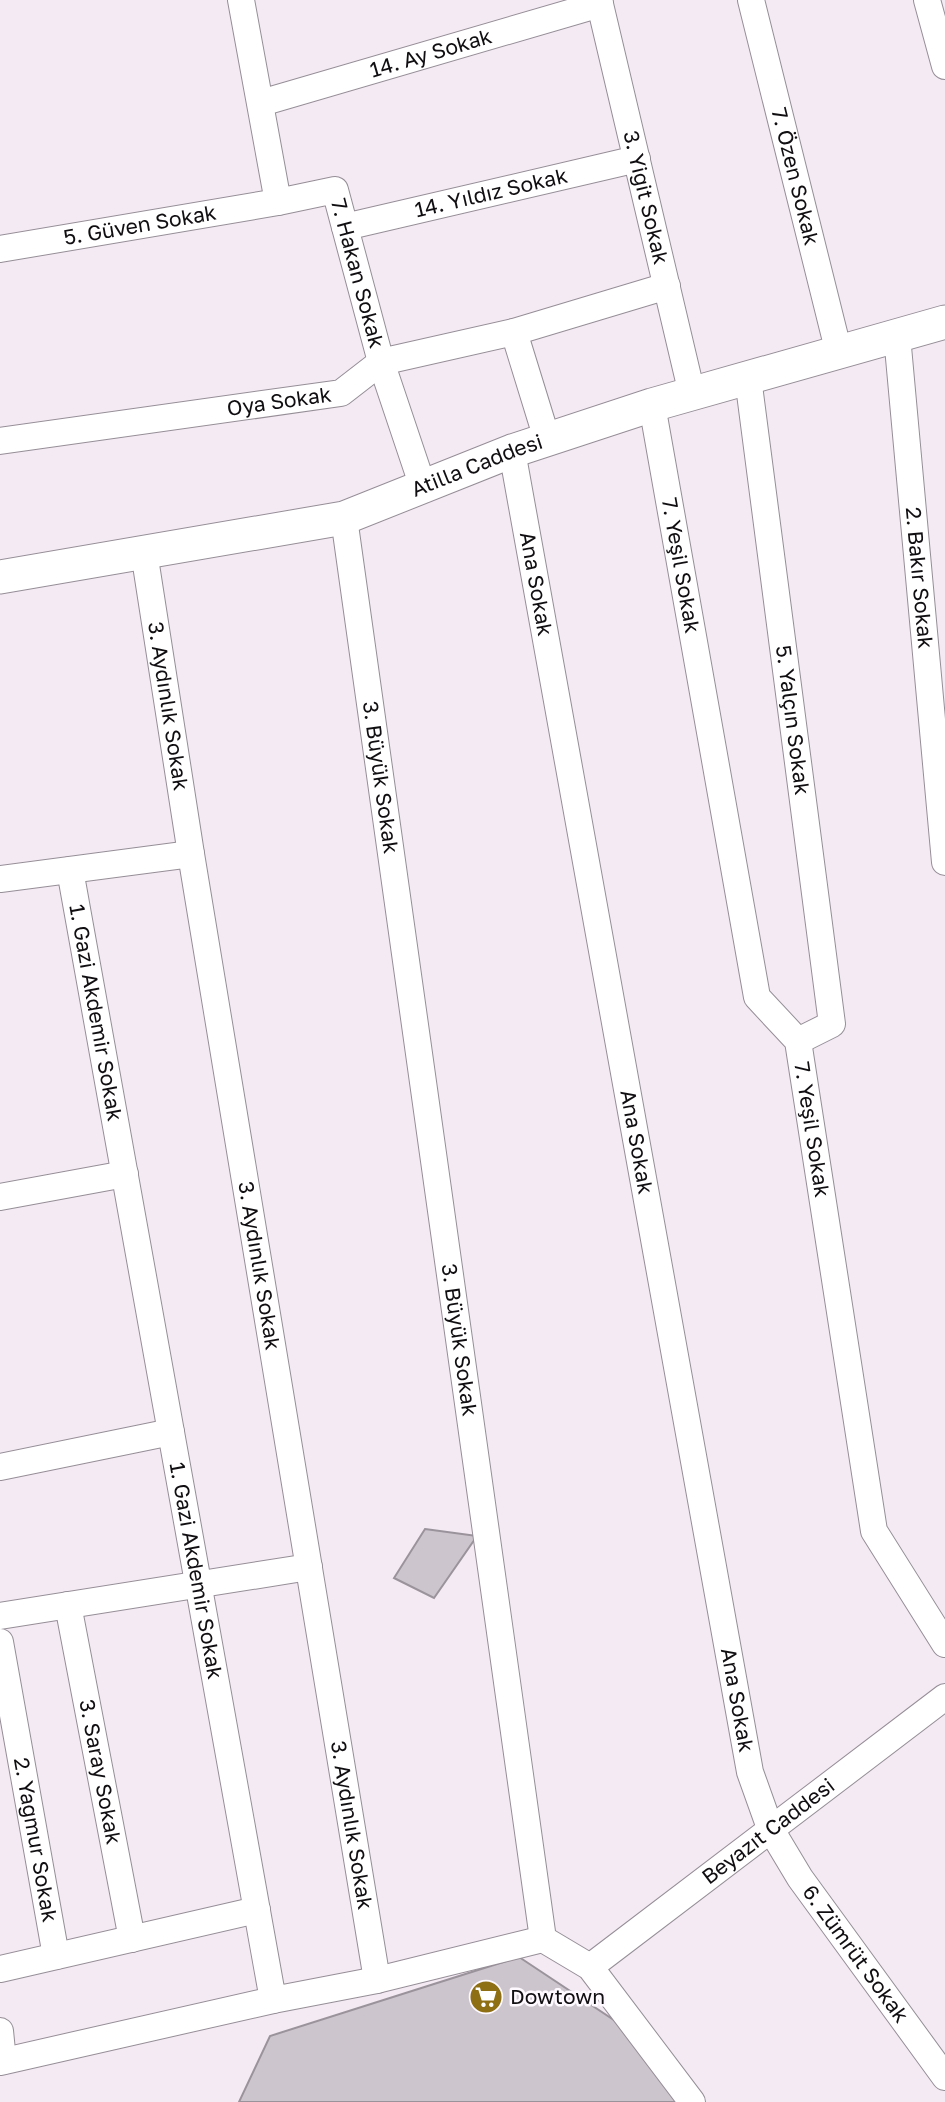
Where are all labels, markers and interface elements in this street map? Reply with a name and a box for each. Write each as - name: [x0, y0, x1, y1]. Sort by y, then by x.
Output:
- street label: 14. Ay Sokak: [367, 22, 495, 83]
- street label: 7. Özen Sokak: [766, 105, 826, 248]
- street label: 3. Yiğit Sokak: [618, 128, 675, 267]
- street label: 14. Yıldız Sokak: [412, 162, 570, 222]
- street label: 7. Hakan Sokak: [326, 196, 391, 351]
- street label: 5. Güven Sokak: [62, 199, 218, 250]
- street label: Oya Sokak: [225, 380, 333, 421]
- street label: Atilla Caddesi: [407, 428, 546, 502]
- street label: 7. Yeşil Sokak: [657, 496, 706, 635]
- street label: 2. Bakır Sokak: [901, 506, 939, 650]
- street label: Ana Sokak: [515, 529, 559, 638]
- street label: 3. Aydınlık Sokak: [143, 620, 195, 792]
- street label: 5. Yalçın Sokak: [771, 644, 816, 796]
- street label: 3. Büyük Sokak: [358, 699, 405, 855]
- street label: 1. Gazi Akdemir Sokak: [64, 902, 129, 1123]
- street label: 7. Yeşil Sokak: [789, 1060, 836, 1199]
- street label: Ana Sokak: [615, 1087, 660, 1196]
- street label: 3. Aydınlık Sokak: [233, 1179, 287, 1352]
- street label: 3. Büyük Sokak: [437, 1262, 484, 1418]
- street label: 1. Gazi Akdemir Sokak: [165, 1460, 229, 1681]
- street label: Ana Sokak: [716, 1645, 760, 1754]
- street label: 3. Saray Sokak: [74, 1697, 128, 1847]
- street label: 3. Aydınlık Sokak: [326, 1739, 379, 1911]
- street label: 2. Yağmur Sokak: [9, 1755, 64, 1924]
- street label: Beyazıt Caddesi: [696, 1772, 839, 1889]
- street label: 6. Zümrüt Sokak: [797, 1879, 915, 2027]
- supermarket icon: Dowtown: [467, 1978, 505, 2016]
- place label: Dowtown: [510, 1983, 605, 2009]

